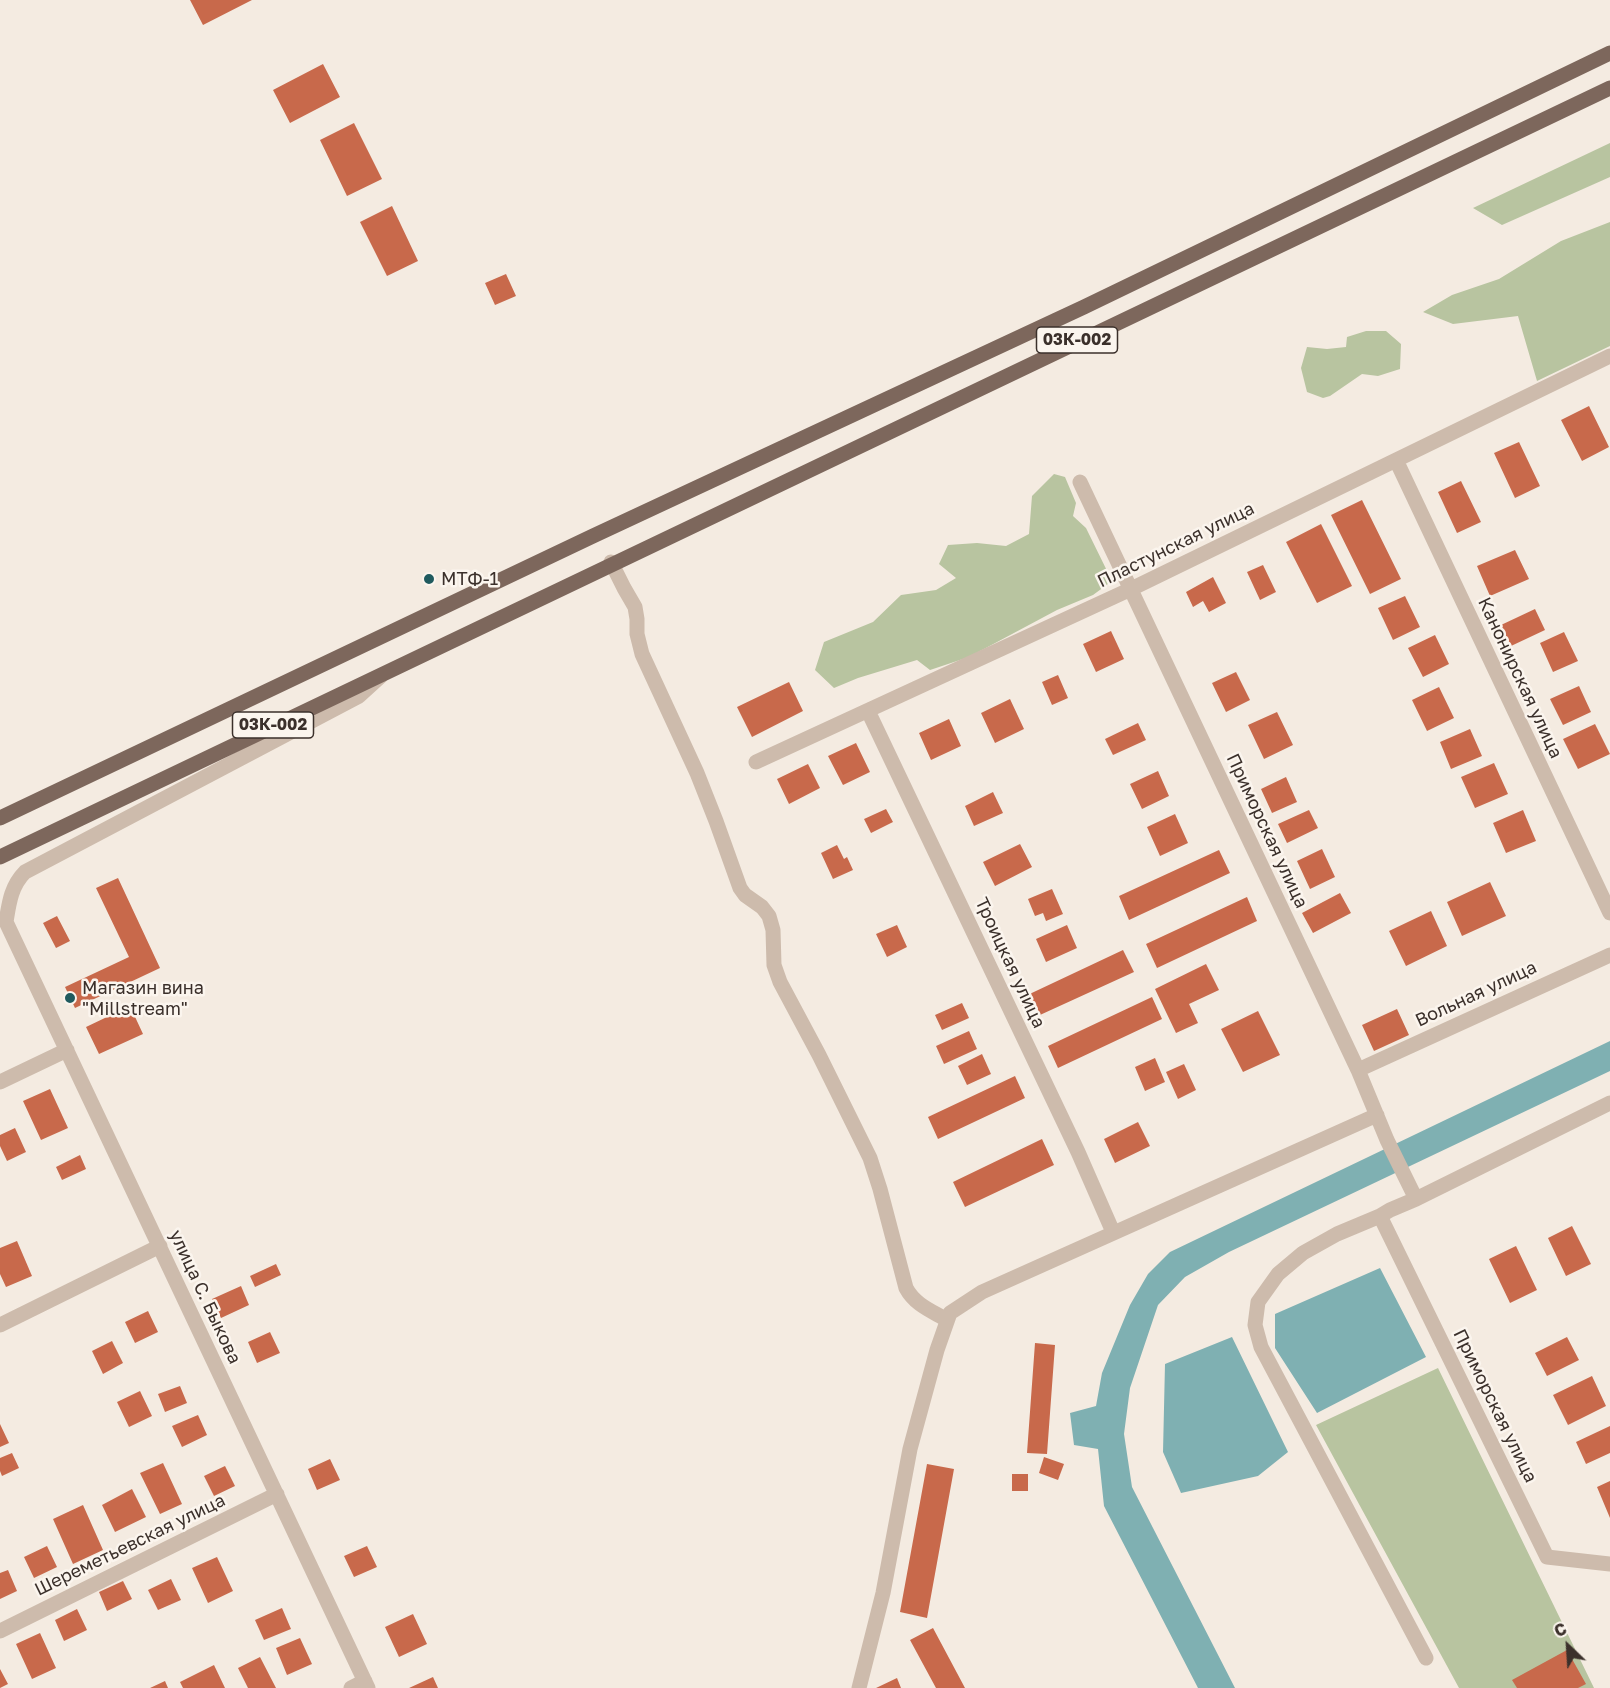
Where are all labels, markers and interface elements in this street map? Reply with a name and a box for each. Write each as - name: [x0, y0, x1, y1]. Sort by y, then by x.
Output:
- road number: 03К-002: [1036, 327, 1118, 353]
- street label: Пластунская улица: [1094, 498, 1258, 592]
- place label: МТФ-1: [441, 568, 498, 590]
- marker: МТФ-1: [422, 572, 436, 586]
- street label: Канонирская улица: [1473, 594, 1567, 762]
- road number: 03К-002: [232, 712, 314, 738]
- street label: Приморская улица: [1222, 750, 1312, 912]
- street label: Троицкая улица: [970, 894, 1050, 1032]
- street label: Вольная улица: [1412, 956, 1540, 1032]
- place label: Магазин вина "Millstream": [82, 977, 204, 1020]
- marker: Магазин вина "Millstream": [63, 991, 77, 1005]
- street label: улица С. Быкова: [165, 1227, 245, 1367]
- street label: Приморская улица: [1448, 1326, 1542, 1486]
- street label: Шереметьевская улица: [31, 1489, 229, 1601]
- north arrow: [1538, 1616, 1598, 1676]
- text: С: [1551, 1618, 1570, 1641]

